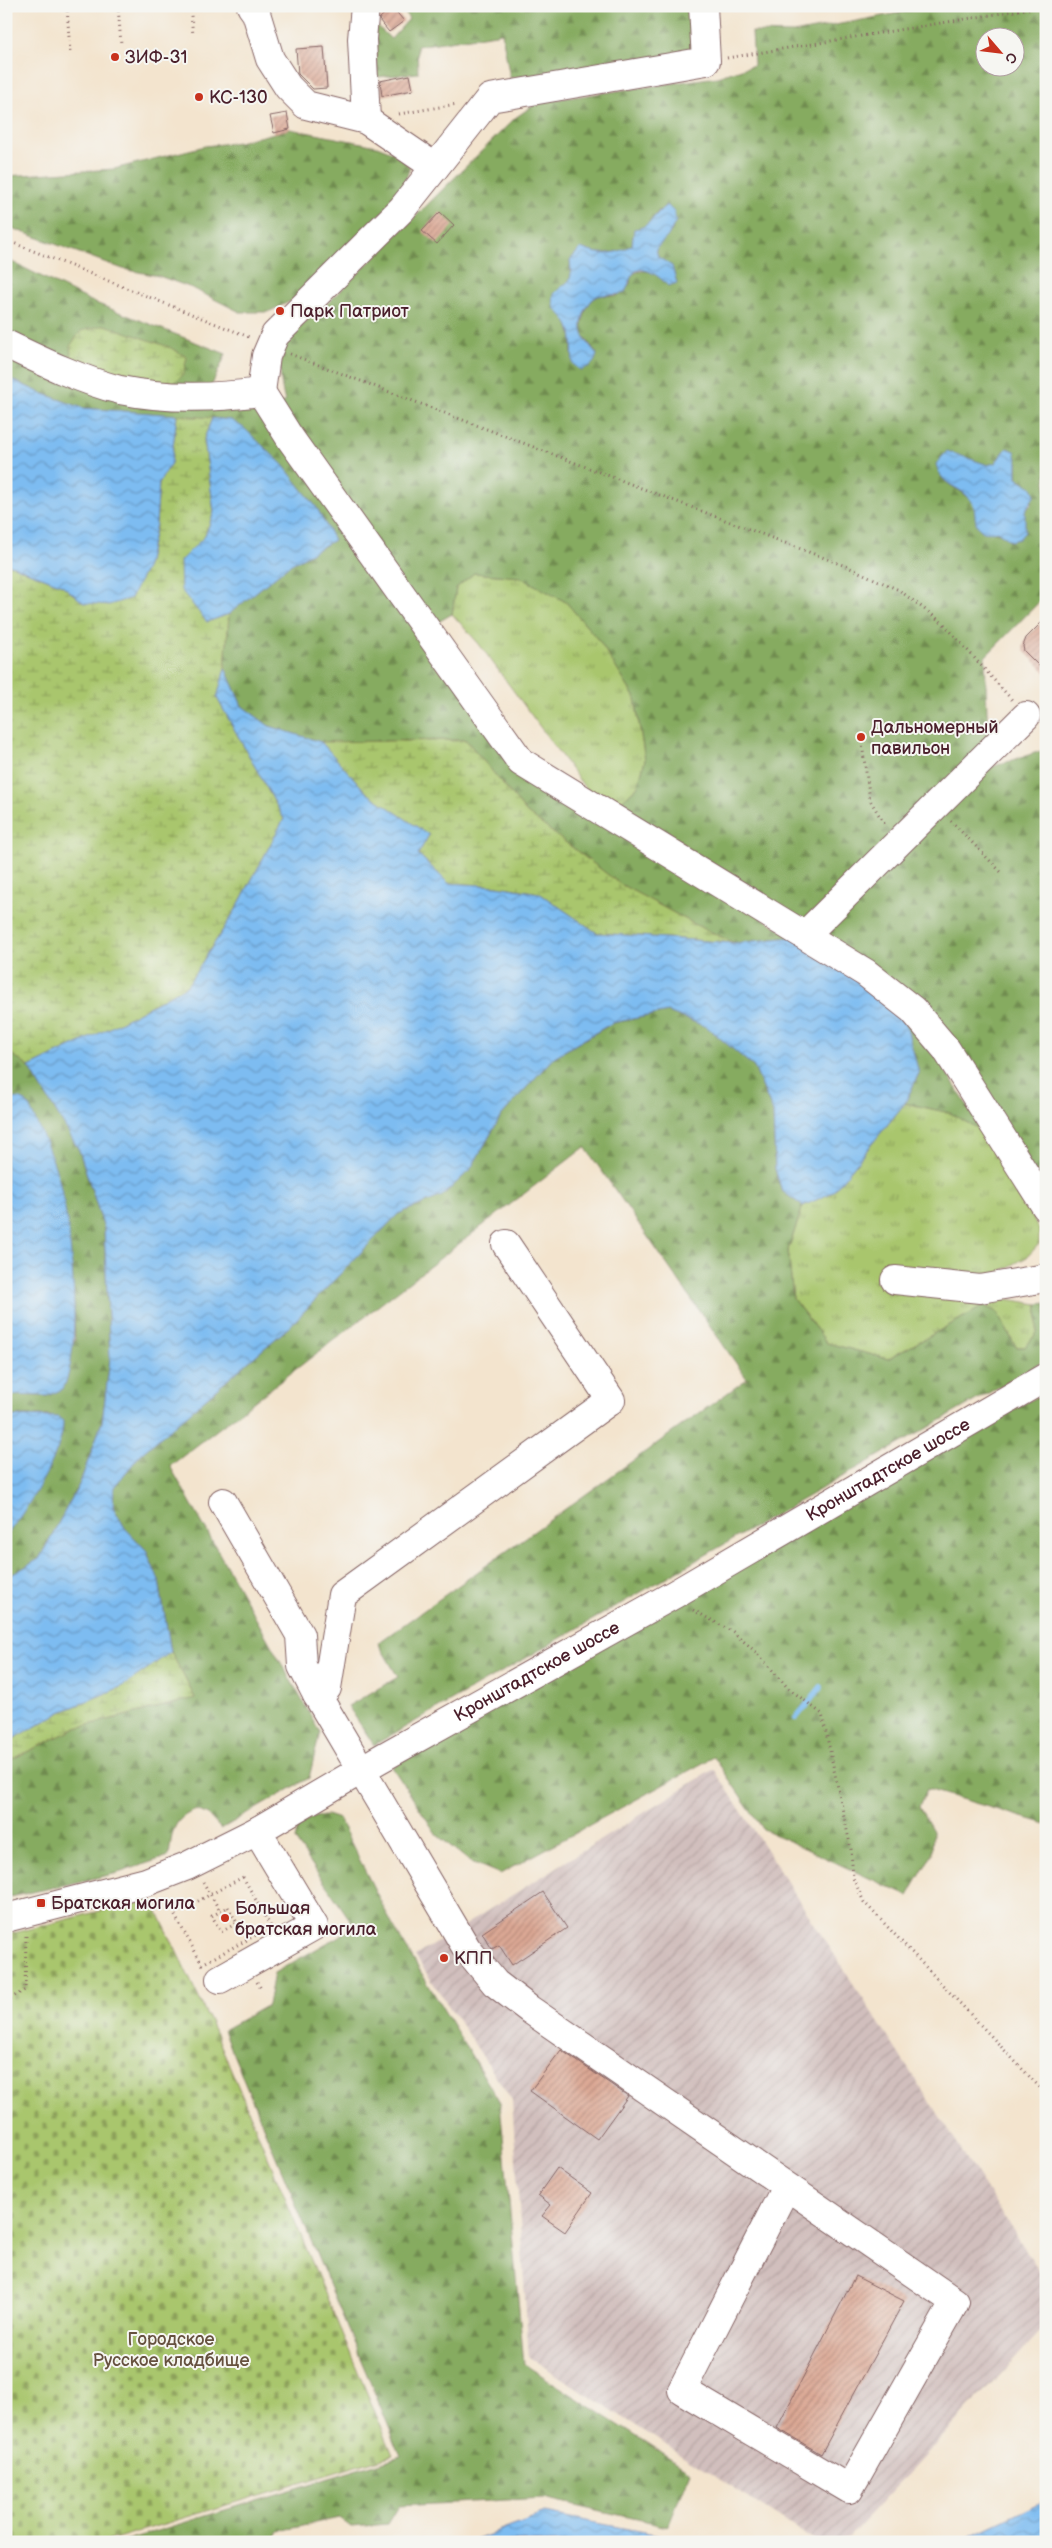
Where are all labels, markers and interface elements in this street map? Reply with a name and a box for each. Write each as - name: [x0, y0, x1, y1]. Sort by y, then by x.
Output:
- north arrow: [974, 28, 1024, 78]
- place label: ЗИФ-31: [125, 47, 187, 68]
- text: С: [1001, 50, 1021, 66]
- marker: ЗИФ-31: [109, 51, 121, 63]
- place label: КС-130: [209, 87, 268, 108]
- marker: КС-130: [193, 91, 205, 103]
- place label: Парк Патриот: [290, 301, 409, 322]
- marker: Парк Патриот: [274, 305, 286, 317]
- place label: Дальномерный павильон: [871, 717, 999, 759]
- marker: Дальномерный павильон: [855, 731, 867, 743]
- street label: Кронштадтское шоссе: [802, 1414, 974, 1526]
- street label: Кронштадтское шоссе: [451, 1617, 623, 1726]
- place label: Братская могила: [51, 1893, 195, 1914]
- marker: Братская могила: [35, 1897, 47, 1909]
- place label: Большая братская могила: [235, 1898, 377, 1940]
- marker: Большая братская могила: [219, 1912, 231, 1924]
- place label: КПП: [454, 1948, 493, 1969]
- marker: КПП: [438, 1952, 450, 1964]
- park label: Городское Русское кладбище: [93, 2329, 250, 2371]

